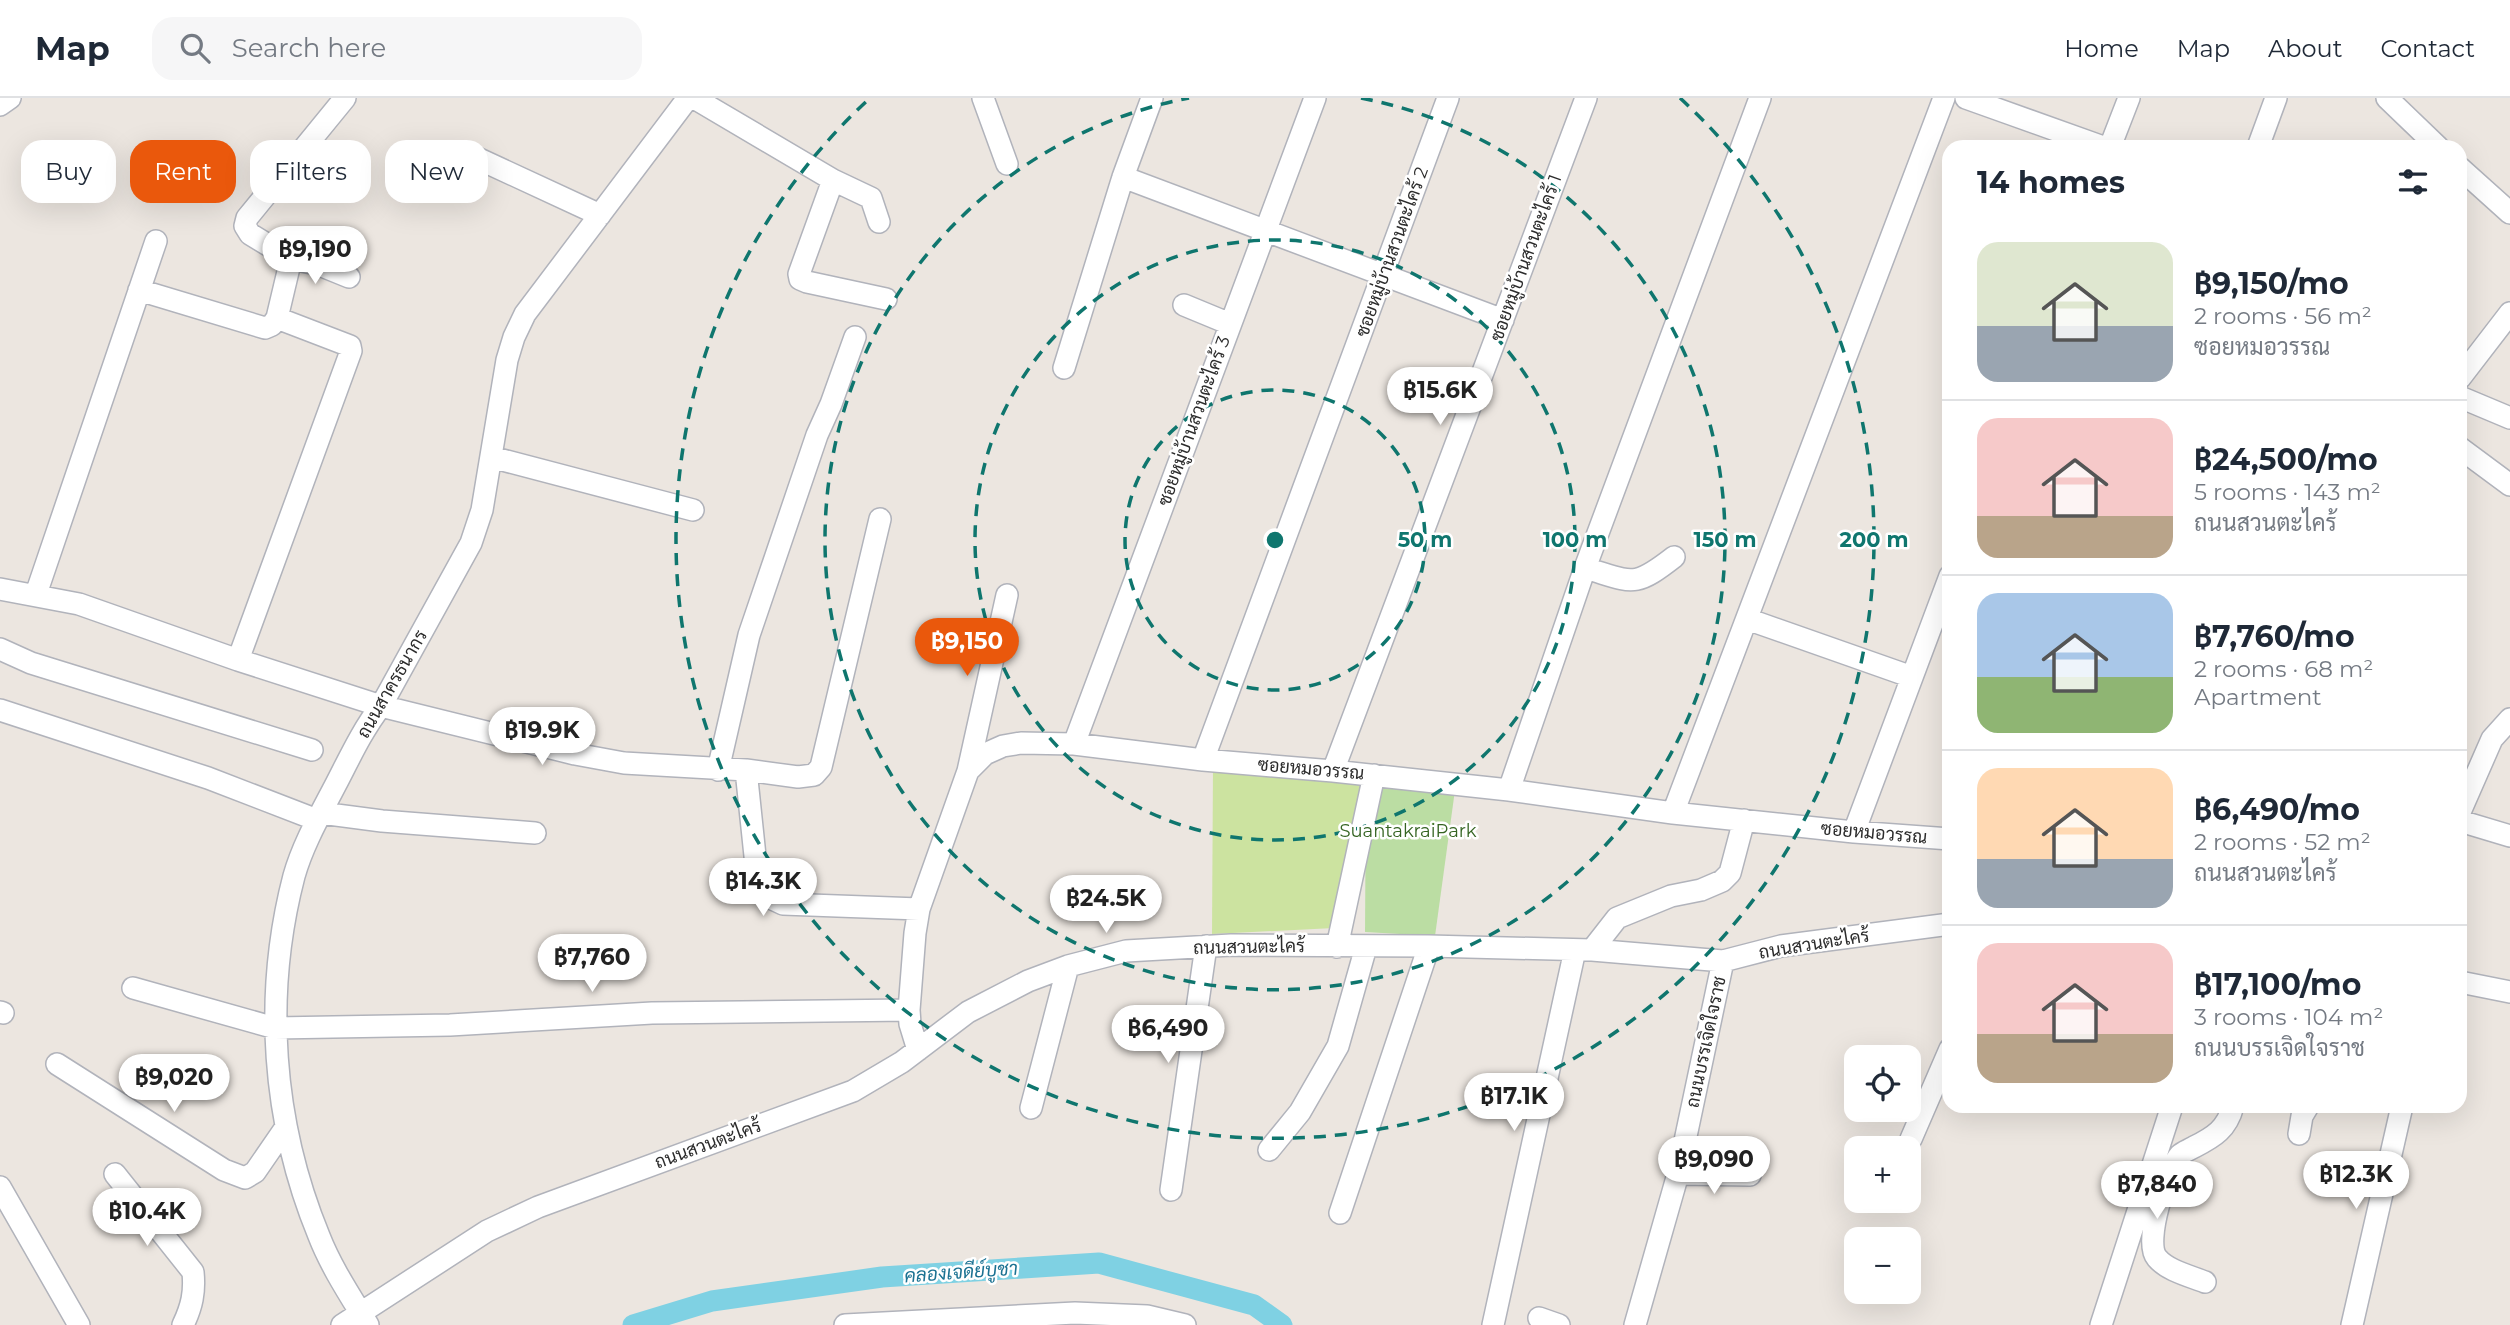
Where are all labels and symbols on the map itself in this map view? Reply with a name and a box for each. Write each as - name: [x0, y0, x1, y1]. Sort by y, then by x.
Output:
- street label: ซอยหมู่บ้านสวนตะไคร้ 2: [1349, 163, 1435, 341]
- street label: ซอยหมู่บ้านสวนตะไคร้ 1: [1484, 171, 1568, 345]
- pin: ฿9,190: [258, 226, 372, 286]
- street label: ซอยหมู่บ้านสวนตะไคร้ 3: [1151, 332, 1237, 510]
- pin: ฿15.6K: [1383, 368, 1497, 427]
- text: 50 m: [1398, 527, 1452, 552]
- text: 100 m: [1543, 527, 1607, 552]
- text: 150 m: [1694, 527, 1756, 552]
- text: 200 m: [1840, 527, 1908, 552]
- centre of rings: [1263, 528, 1287, 552]
- pin: ฿9,150: [910, 618, 1024, 678]
- street label: ถนนสาครธนากร: [352, 626, 432, 742]
- pin: ฿19.9K: [485, 708, 599, 767]
- street label: ซอยหมอวรรณ: [1257, 753, 1365, 785]
- street label: ซอยหมอวรรณ: [1820, 817, 1928, 849]
- park label: SuantakraiPark: [1339, 820, 1477, 842]
- pin: ฿14.3K: [706, 858, 820, 918]
- pin: ฿24.5K: [1049, 876, 1163, 935]
- street label: ถนนสวนตะไคร้: [1757, 922, 1872, 964]
- street label: ถนนสวนตะไคร้: [1193, 933, 1306, 959]
- pin: ฿7,760: [535, 934, 649, 994]
- street label: ถนนบรรเจิดใจราช: [1679, 974, 1731, 1110]
- pin: ฿6,490: [1111, 1006, 1225, 1065]
- pin: ฿9,020: [117, 1054, 231, 1114]
- pin: ฿17.1K: [1457, 1074, 1571, 1133]
- street label: ถนนสวนตะไคร้: [651, 1112, 765, 1173]
- pin: ฿9,090: [1657, 1136, 1771, 1196]
- pin: ฿12.3K: [2299, 1152, 2413, 1211]
- pin: ฿7,840: [2100, 1162, 2214, 1221]
- pin: ฿10.4K: [90, 1188, 204, 1248]
- water label: คลองเจดีย์บูชา: [903, 1256, 1019, 1289]

